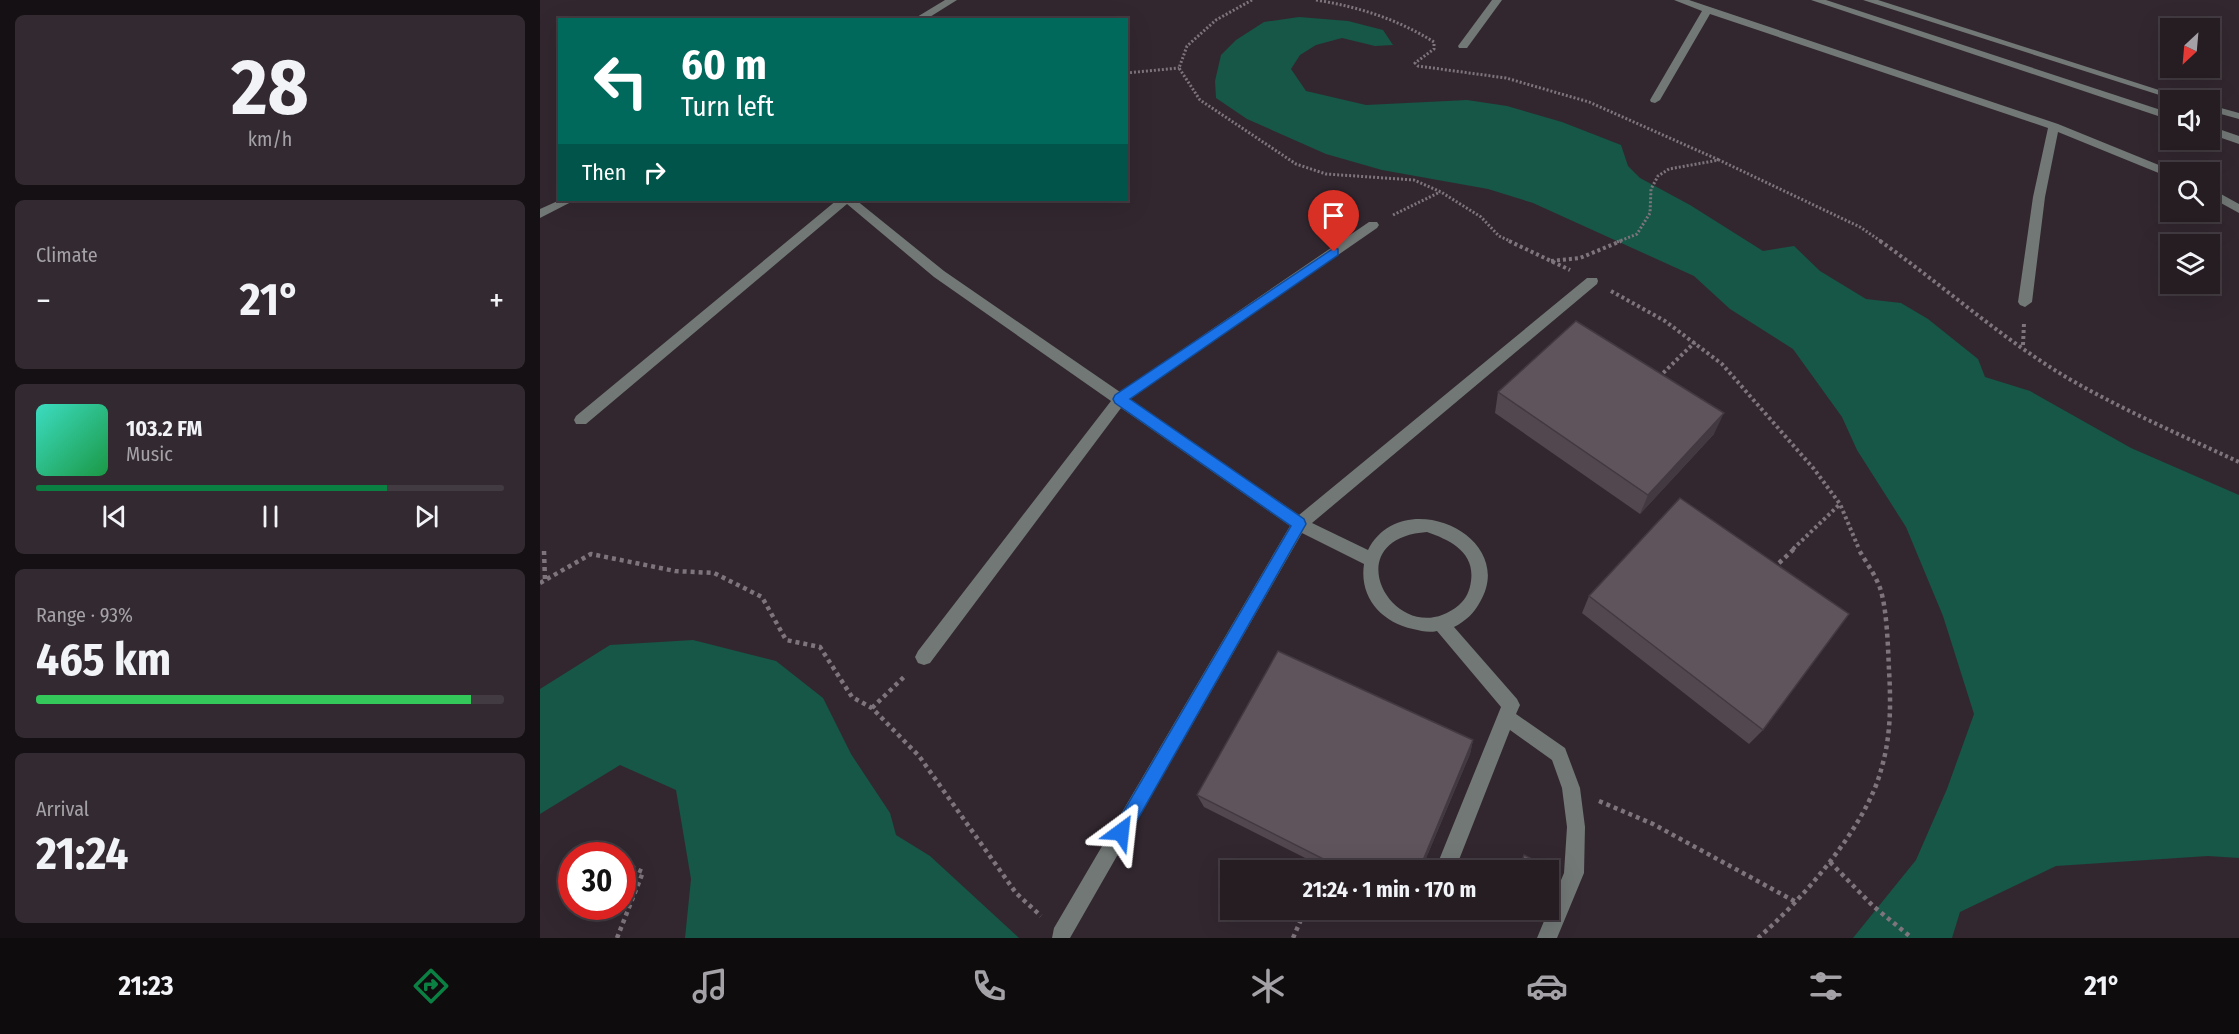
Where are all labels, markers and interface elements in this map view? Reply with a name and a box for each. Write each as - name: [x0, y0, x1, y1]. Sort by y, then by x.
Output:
- north arrow: [2160, 18, 2220, 78]
- map controls: [2160, 18, 2220, 294]
- text: 60 m: [681, 40, 767, 90]
- text: 28: [231, 41, 309, 135]
- icon: left: [582, 42, 660, 120]
- button: sound: [2160, 90, 2220, 150]
- text: Turn left: [681, 91, 774, 123]
- text: km/h: [248, 127, 292, 151]
- icon: right: [638, 156, 671, 189]
- text: Then: [582, 159, 626, 186]
- button: search: [2160, 162, 2220, 222]
- pin: [1308, 190, 1359, 252]
- icon: arrive: [1317, 199, 1350, 232]
- button: layers: [2160, 234, 2220, 294]
- text: Climate: [36, 243, 98, 267]
- text: 21°: [240, 273, 300, 327]
- text: −: [36, 281, 51, 321]
- text: +: [489, 281, 504, 321]
- text: 103.2 FM: [126, 415, 202, 442]
- text: Music: [126, 442, 173, 466]
- icon: previous: [98, 500, 131, 533]
- icon: pause: [254, 500, 287, 533]
- icon: next: [410, 500, 443, 533]
- text: Range · 93%: [36, 603, 133, 627]
- text: 465 km: [36, 633, 171, 687]
- text: Arrival: [36, 797, 89, 821]
- position arrow: [1089, 800, 1153, 864]
- text: 21:24: [36, 827, 128, 881]
- speed limit sign: 30: [558, 842, 636, 920]
- text: 21:24 · 1 min · 170 m: [1303, 876, 1476, 903]
- icon: directions: [410, 965, 452, 1007]
- icon: music: [689, 965, 731, 1007]
- icon: phone: [968, 965, 1010, 1007]
- icon: climate: [1247, 965, 1289, 1007]
- icon: car: [1526, 965, 1568, 1007]
- icon: filters: [1805, 965, 1847, 1007]
- text: 21:23: [118, 970, 173, 1002]
- text: 21°: [2084, 970, 2120, 1002]

